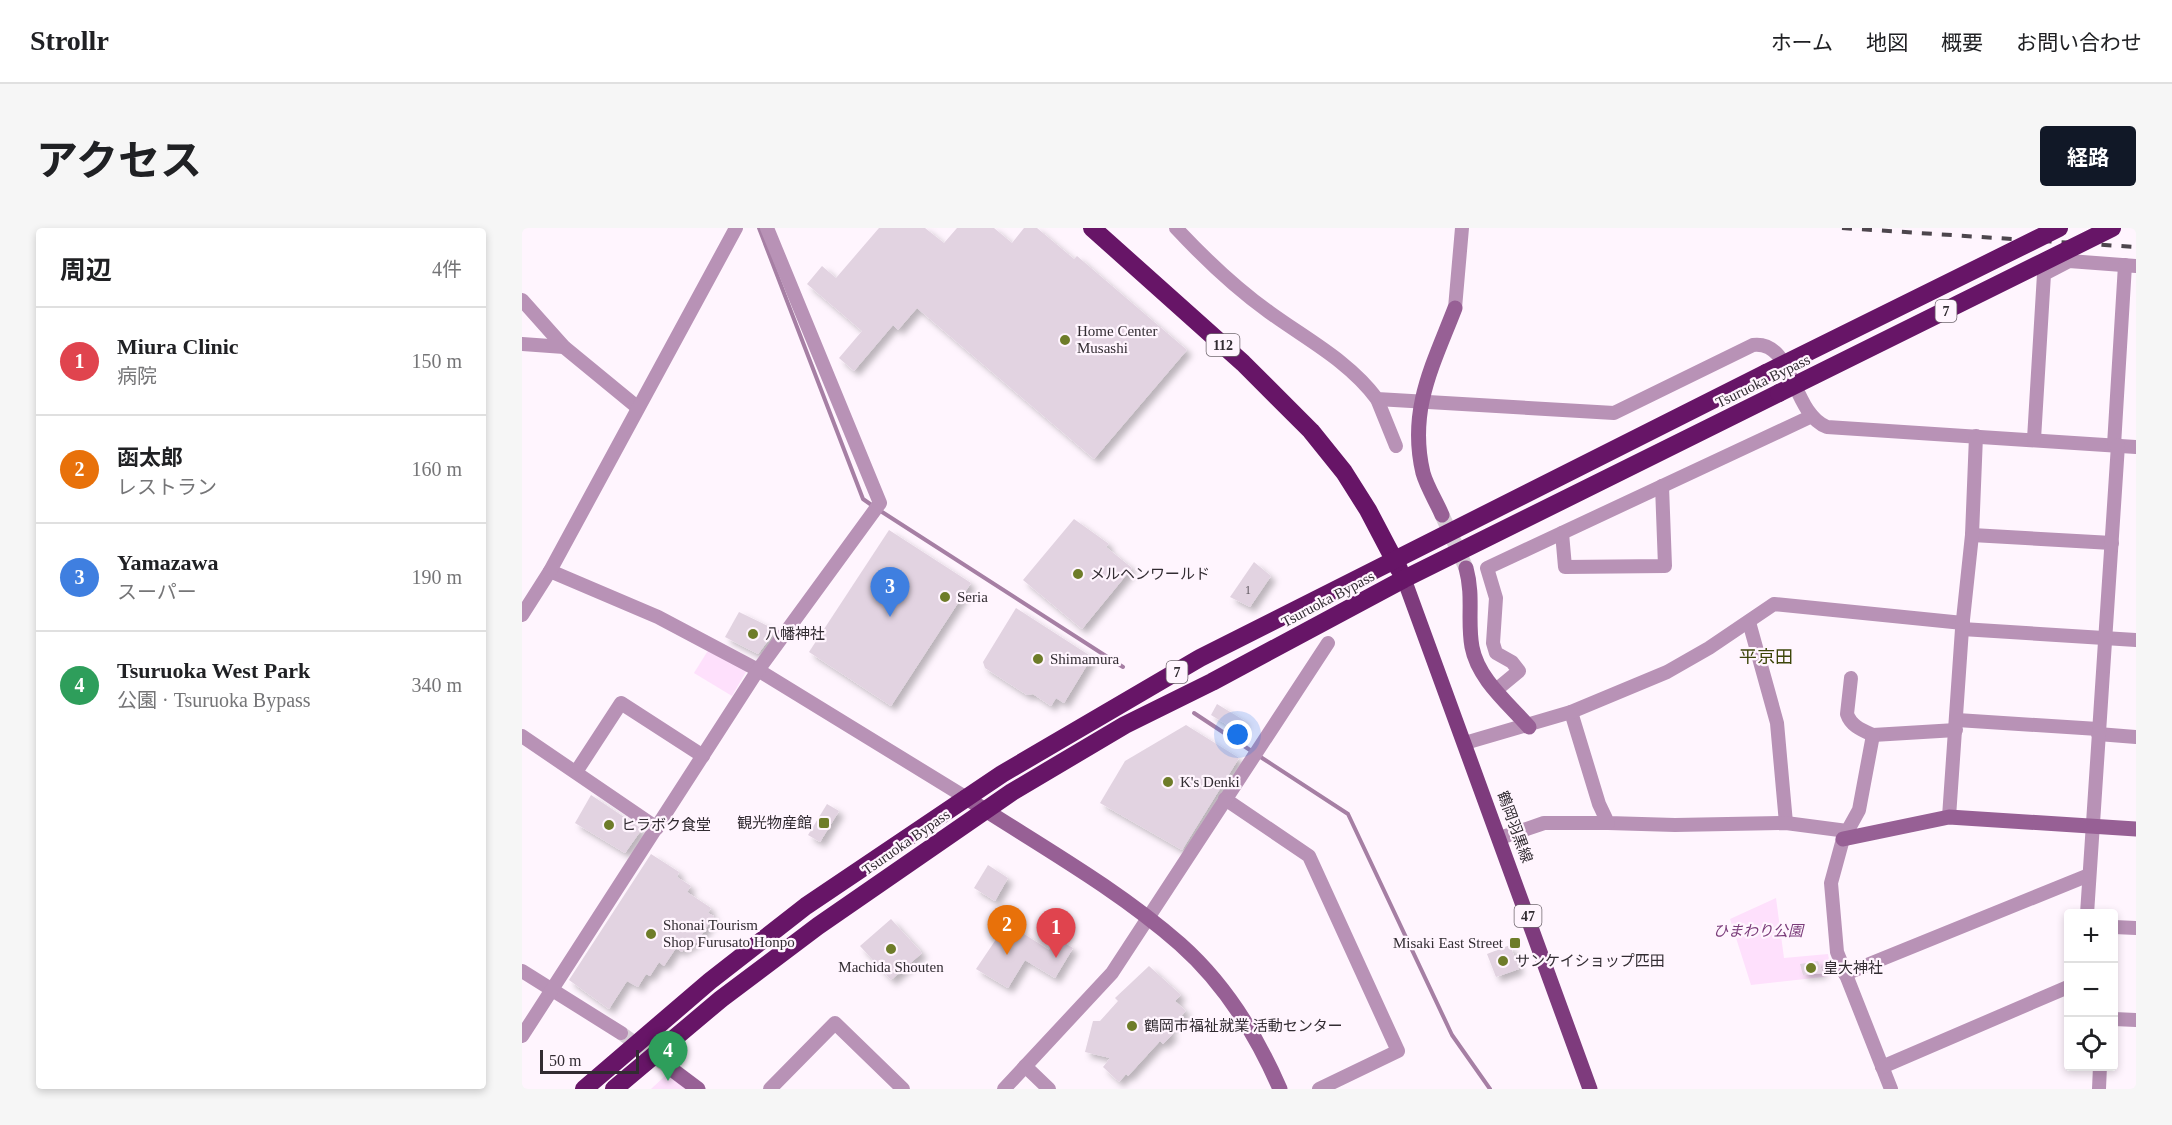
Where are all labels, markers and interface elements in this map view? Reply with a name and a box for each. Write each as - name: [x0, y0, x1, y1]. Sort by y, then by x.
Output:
- text: Strollr: [30, 25, 109, 56]
- text: ホーム: [1771, 31, 1833, 55]
- text: 地図: [1866, 31, 1908, 55]
- text: 概要: [1941, 31, 1983, 55]
- text: お問い合わせ: [2016, 31, 2142, 55]
- button: 経路: [2040, 126, 2136, 186]
- text: アクセス: [36, 138, 202, 184]
- text: 周辺: [60, 256, 112, 285]
- text: 4件: [432, 258, 462, 280]
- road number: 7: [1936, 300, 1956, 322]
- place label: Home Center Musashi: [1077, 323, 1157, 356]
- marker: Home Center Musashi: [1058, 333, 1072, 347]
- text: Miura Clinic: [117, 334, 239, 359]
- road number: 112: [1206, 334, 1240, 356]
- text: 1: [75, 350, 85, 372]
- text: 150 m: [411, 350, 462, 372]
- street label: Tsuruoka Bypass: [1713, 351, 1813, 411]
- text: 病院: [117, 365, 157, 387]
- text: 函太郎: [117, 445, 183, 470]
- text: 2: [75, 458, 85, 480]
- text: 160 m: [411, 458, 462, 480]
- text: レストラン: [117, 476, 217, 498]
- text: Yamazawa: [117, 550, 218, 575]
- text: 3: [75, 566, 85, 588]
- text: 190 m: [411, 566, 462, 588]
- place label: メルヘンワールド: [1090, 566, 1210, 582]
- marker: メルヘンワールド: [1071, 567, 1085, 581]
- pin: 3: [870, 568, 910, 617]
- street label: Tsuruoka Bypass: [1279, 568, 1377, 630]
- text: スーパー: [117, 581, 197, 603]
- house number: 1: [1245, 583, 1251, 597]
- place label: Seria: [957, 589, 988, 605]
- marker: Seria: [938, 590, 952, 604]
- place label: 八幡神社: [765, 626, 825, 642]
- marker: 八幡神社: [746, 627, 760, 641]
- district label: 平京田: [1739, 647, 1793, 667]
- place label: Shimamura: [1050, 651, 1119, 667]
- marker: Shimamura: [1031, 652, 1045, 666]
- text: Tsuruoka West Park: [117, 658, 310, 683]
- road number: 7: [1166, 661, 1188, 683]
- text: 4: [75, 674, 85, 696]
- text: 340 m: [411, 674, 462, 696]
- text: 公園 · Tsuruoka Bypass: [117, 689, 311, 711]
- your location: [1223, 720, 1252, 749]
- place label: K's Denki: [1180, 774, 1240, 790]
- marker: K's Denki: [1161, 775, 1175, 789]
- street label: 鶴岡羽黒線: [1495, 789, 1535, 865]
- street label: Tsuruoka Bypass: [859, 806, 953, 878]
- place label: 観光物産館: [737, 815, 812, 831]
- marker: 観光物産館: [817, 816, 831, 830]
- place label: ヒラボク食堂: [621, 817, 711, 833]
- marker: ヒラボク食堂: [602, 818, 616, 832]
- road number: 47: [1514, 905, 1542, 927]
- pin: 2: [988, 906, 1026, 955]
- pin: 1: [1036, 908, 1076, 958]
- map controls: [2064, 909, 2118, 1071]
- button: +: [2064, 909, 2118, 963]
- place label: Shonai Tourism Shop Furusato Honpo: [663, 917, 795, 950]
- park label: ひまわり公園: [1713, 923, 1805, 939]
- marker: Shonai Tourism Shop Furusato Honpo: [644, 927, 658, 941]
- place label: Misaki East Street: [1393, 935, 1504, 951]
- marker: Misaki East Street: [1508, 936, 1522, 950]
- marker: Machida Shouten: [884, 942, 898, 956]
- place label: サンケイショップ匹田: [1515, 953, 1665, 969]
- marker: サンケイショップ匹田: [1496, 954, 1510, 968]
- place label: Machida Shouten: [838, 959, 944, 975]
- place label: 皇大神社: [1823, 960, 1883, 976]
- marker: 皇大神社: [1804, 961, 1818, 975]
- button: −: [2064, 963, 2118, 1017]
- place label: 鶴岡市福祉就業 活動センター: [1144, 1017, 1343, 1034]
- button: locate: [2064, 1017, 2118, 1071]
- marker: 鶴岡市福祉就業 活動センター: [1125, 1019, 1139, 1033]
- pin: 4: [648, 1032, 688, 1081]
- scale bar: [540, 1047, 639, 1074]
- text: 50 m: [549, 1052, 581, 1069]

